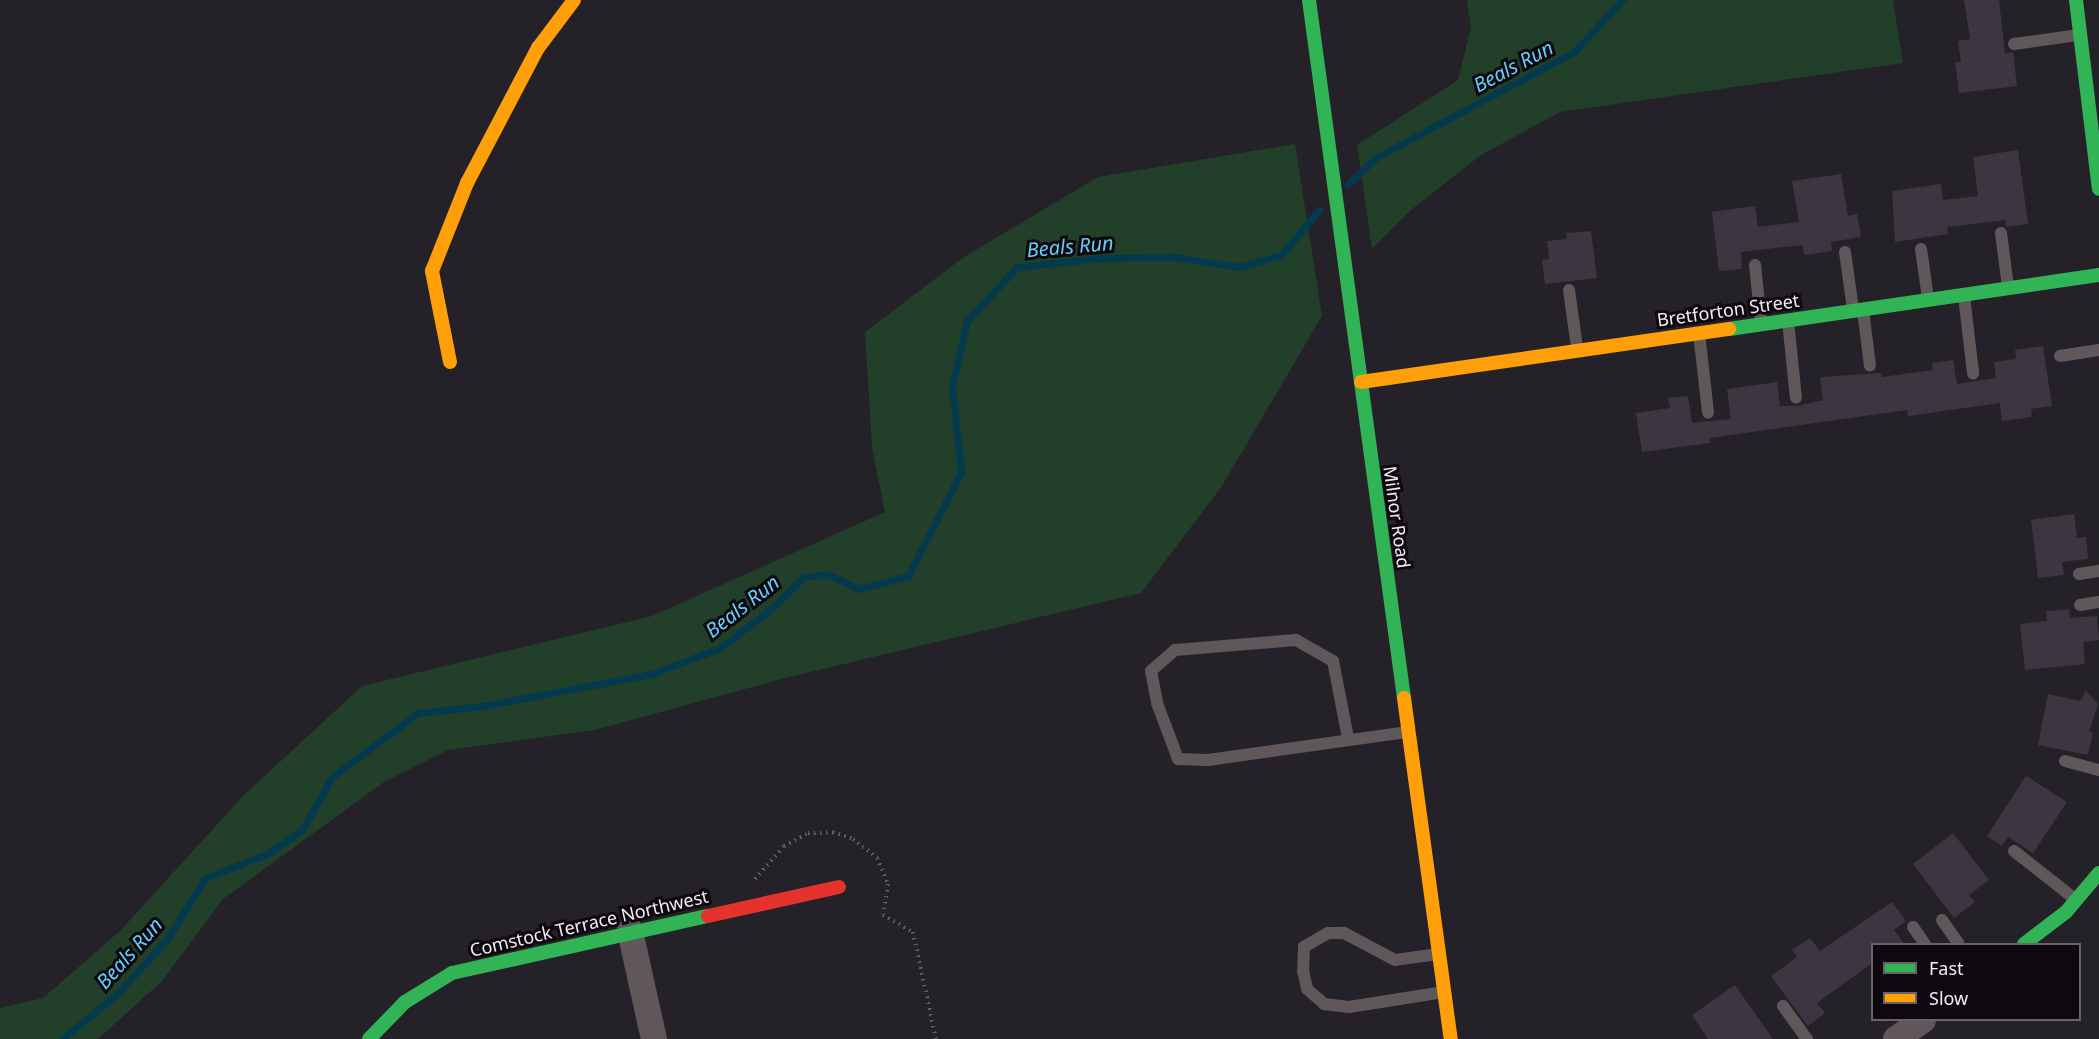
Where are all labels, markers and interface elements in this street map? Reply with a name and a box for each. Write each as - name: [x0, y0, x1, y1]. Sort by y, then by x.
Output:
- water label: Beals Run: [1469, 35, 1557, 97]
- water label: Beals Run: [1026, 230, 1114, 262]
- street label: Bretforton Street: [1656, 289, 1800, 331]
- street label: Milnor Road: [1379, 465, 1415, 569]
- water label: Beals Run: [700, 570, 784, 642]
- street label: Comstock Terrace Northwest: [468, 885, 710, 961]
- water label: Beals Run: [91, 913, 167, 993]
- legend: [1871, 943, 2081, 1021]
- text: Fast: [1929, 956, 1964, 980]
- text: Slow: [1929, 986, 1968, 1010]

